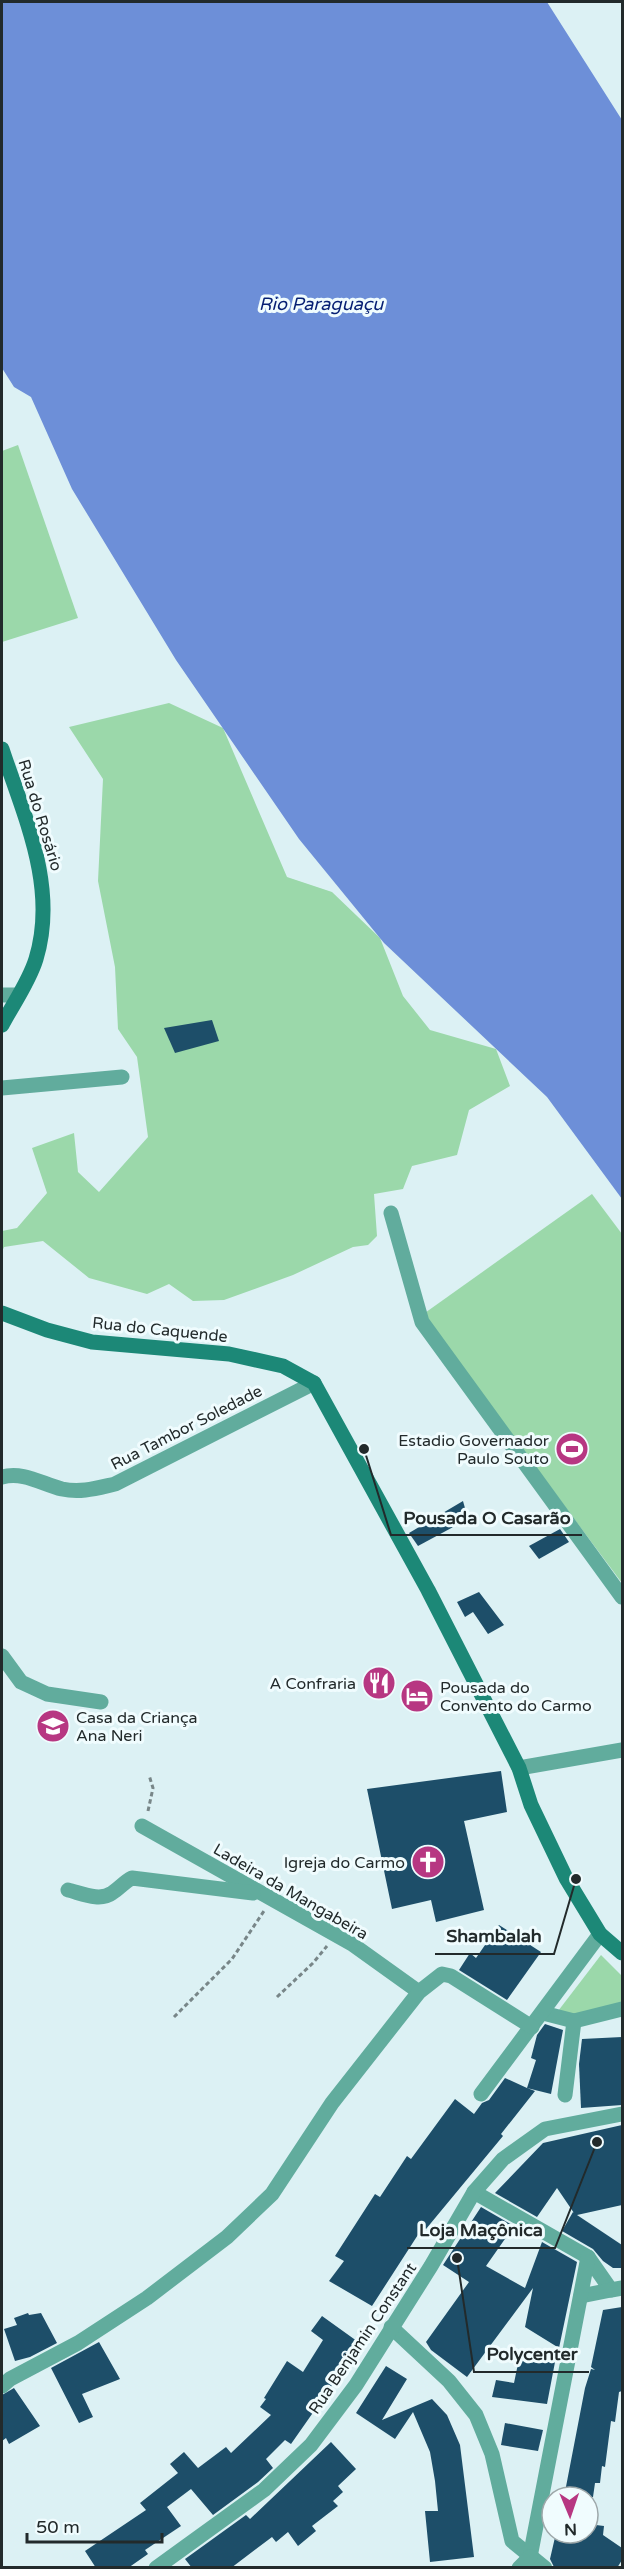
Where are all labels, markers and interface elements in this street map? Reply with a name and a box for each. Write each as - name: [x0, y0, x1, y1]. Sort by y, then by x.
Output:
- water label: Rio Paraguaçu: [259, 293, 384, 315]
- street label: Rua do Rosário: [14, 757, 67, 874]
- street label: Rua do Caquende: [91, 1313, 229, 1347]
- street label: Rua Tambor Soledade: [107, 1381, 266, 1475]
- place label: Estadio Governador Paulo Souto: [398, 1431, 550, 1469]
- sports icon: Estadio Governador Paulo Souto: [554, 1431, 590, 1467]
- callout: Pousada O Casarão: [391, 1499, 582, 1535]
- text: Pousada O Casarão: [403, 1507, 571, 1529]
- restaurant icon: A Confraria: [361, 1665, 397, 1701]
- place label: A Confraria: [269, 1674, 356, 1694]
- hotel icon: Pousada do Convento do Carmo: [399, 1678, 435, 1714]
- place label: Pousada do Convento do Carmo: [440, 1678, 592, 1716]
- school or university icon: Casa da Criança Ana Neri: [35, 1708, 71, 1744]
- place label: Casa da Criança Ana Neri: [76, 1708, 198, 1746]
- street label: Ladeira da Mangabeira: [210, 1839, 371, 1944]
- church icon: Igreja do Carmo: [410, 1844, 446, 1880]
- place label: Igreja do Carmo: [284, 1853, 405, 1873]
- callout: Shambalah: [435, 1918, 554, 1954]
- text: Shambalah: [446, 1925, 542, 1947]
- callout: Loja Maçônica: [407, 2212, 555, 2248]
- text: Loja Maçônica: [419, 2219, 543, 2241]
- street label: Rua Benjamin Constant: [305, 2259, 421, 2418]
- callout: Polycenter: [474, 2336, 589, 2372]
- text: Polycenter: [486, 2343, 579, 2365]
- north arrow: [540, 2485, 600, 2545]
- scale bar: [27, 2506, 162, 2544]
- text: 50 m: [36, 2516, 80, 2538]
- text: N: [564, 2519, 577, 2539]

